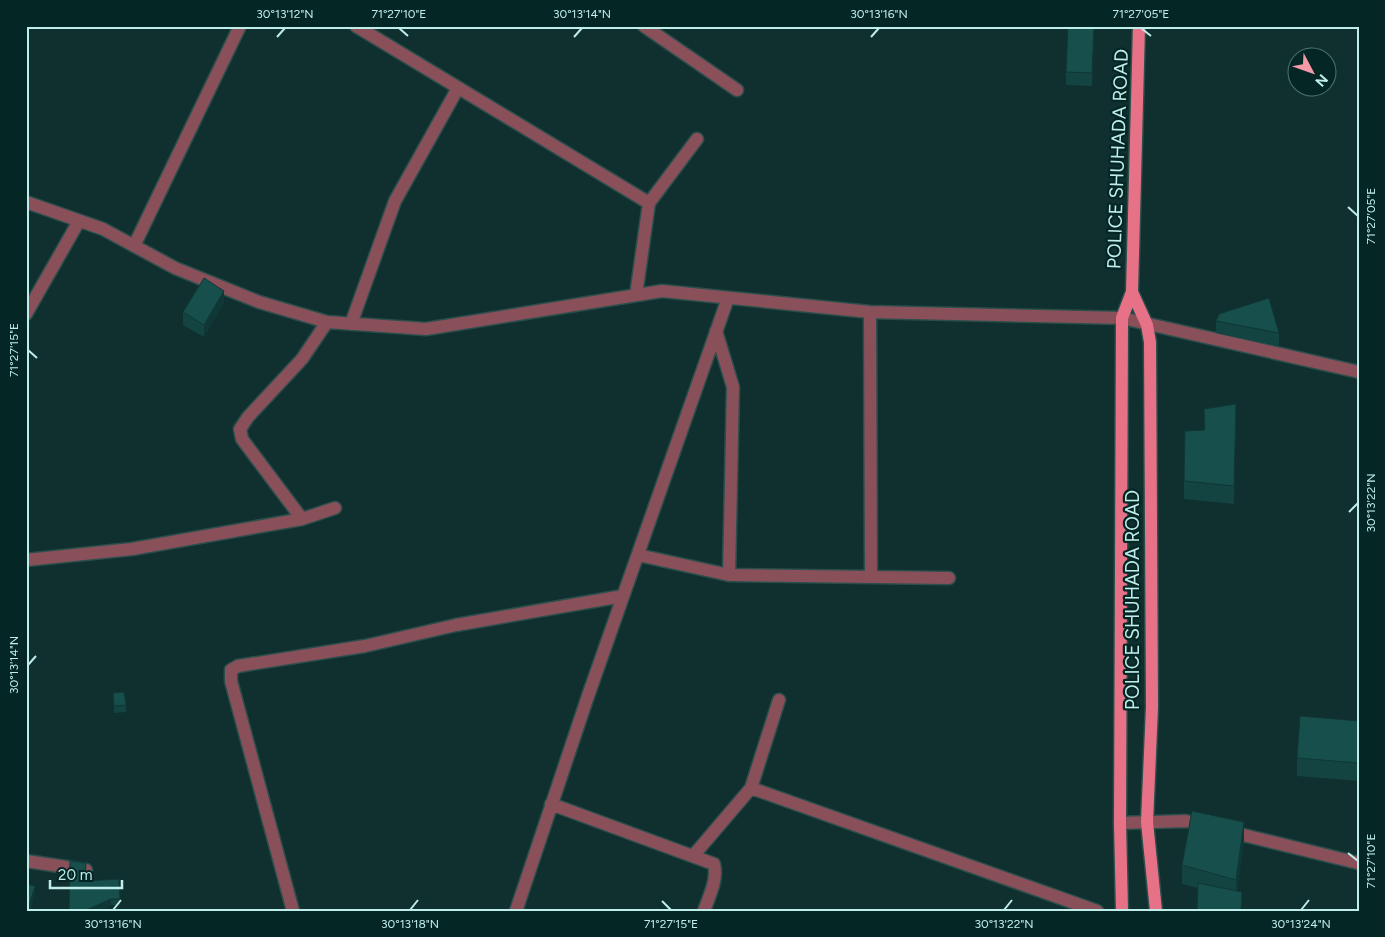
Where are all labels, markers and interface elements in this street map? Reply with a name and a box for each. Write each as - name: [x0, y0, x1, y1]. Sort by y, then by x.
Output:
- text: 30°13'12"N: [256, 7, 314, 21]
- text: 71°27'10"E: [372, 7, 426, 21]
- text: 30°13'14"N: [553, 7, 611, 21]
- text: 30°13'16"N: [850, 7, 908, 21]
- text: 71°27'05"E: [1113, 7, 1169, 21]
- north arrow: [1288, 48, 1338, 98]
- street label: POLICE SHUHADA ROAD: [1102, 49, 1133, 269]
- text: N: [1311, 71, 1331, 90]
- text: 71°27'05"E: [1364, 188, 1378, 244]
- text: 71°27'15"E: [7, 323, 21, 377]
- text: 30°13'22"N: [1364, 473, 1378, 533]
- street label: POLICE SHUHADA ROAD: [1121, 490, 1144, 710]
- text: 30°13'14"N: [7, 636, 21, 694]
- text: 71°27'10"E: [1364, 834, 1378, 888]
- scale bar: [50, 857, 122, 889]
- text: 20 m: [58, 866, 92, 884]
- text: 30°13'16"N: [84, 917, 142, 931]
- text: 30°13'18"N: [381, 917, 439, 931]
- text: 71°27'15"E: [644, 917, 698, 931]
- text: 30°13'22"N: [974, 917, 1034, 931]
- text: 30°13'24"N: [1271, 917, 1331, 931]

